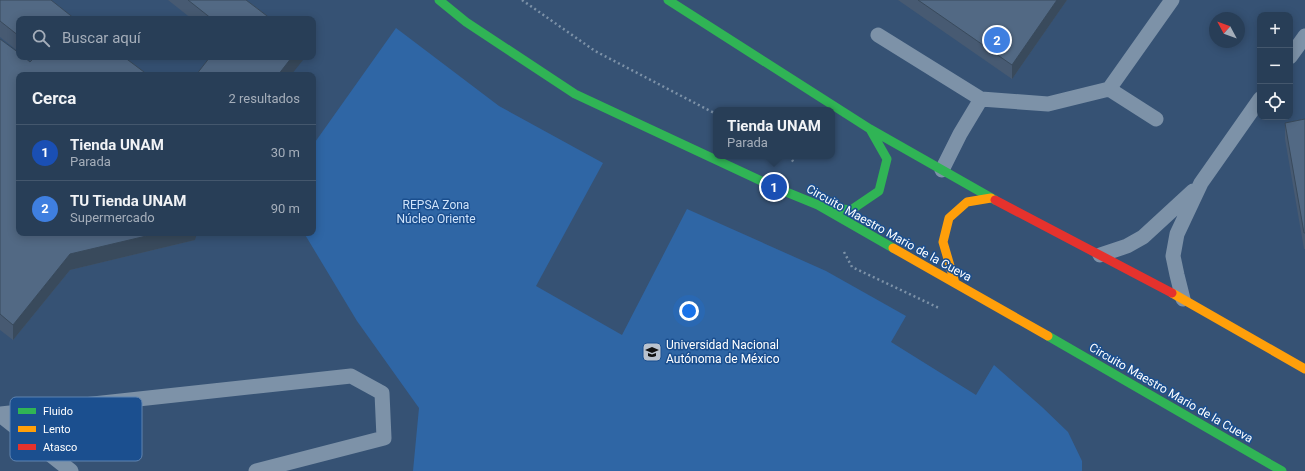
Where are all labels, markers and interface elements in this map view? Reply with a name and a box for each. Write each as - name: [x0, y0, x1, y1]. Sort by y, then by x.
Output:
- north arrow: [1209, 12, 1245, 48]
- map controls: [1257, 12, 1293, 120]
- button: +: [1257, 12, 1293, 48]
- search box: [16, 16, 316, 60]
- pin: 2: [984, 25, 1010, 55]
- icon: search: [30, 27, 52, 49]
- text: Buscar aquí: [62, 29, 141, 47]
- button: −: [1257, 48, 1293, 84]
- button: locate: [1257, 84, 1293, 120]
- text: Cerca: [32, 88, 76, 108]
- text: 2 resultados: [228, 91, 300, 106]
- popup: [713, 107, 835, 159]
- text: Tienda UNAM: [727, 117, 821, 135]
- text: Parada: [727, 135, 768, 150]
- text: Tienda UNAM: [70, 136, 164, 154]
- text: 1: [41, 145, 49, 160]
- text: 30 m: [271, 145, 300, 160]
- text: Parada: [70, 154, 111, 169]
- pin: 1: [761, 172, 787, 202]
- street label: Circuito Maestro Mario de la Cueva: [804, 182, 974, 284]
- text: TU Tienda UNAM: [70, 192, 186, 210]
- park label: REPSA Zona Núcleo Oriente: [396, 198, 476, 226]
- text: 2: [41, 201, 49, 216]
- text: 90 m: [271, 201, 300, 216]
- text: Supermercado: [70, 210, 155, 225]
- your location: [679, 301, 699, 321]
- place label: Universidad Nacional Autónoma de México: [666, 338, 780, 366]
- street label: Circuito Maestro Mario de la Cueva: [1087, 340, 1255, 446]
- school or university icon: Universidad Nacional Autónoma de México: [641, 341, 663, 363]
- legend: [10, 397, 142, 461]
- text: Fluido: [43, 405, 73, 418]
- text: Lento: [43, 423, 71, 436]
- text: Atasco: [43, 441, 77, 454]

